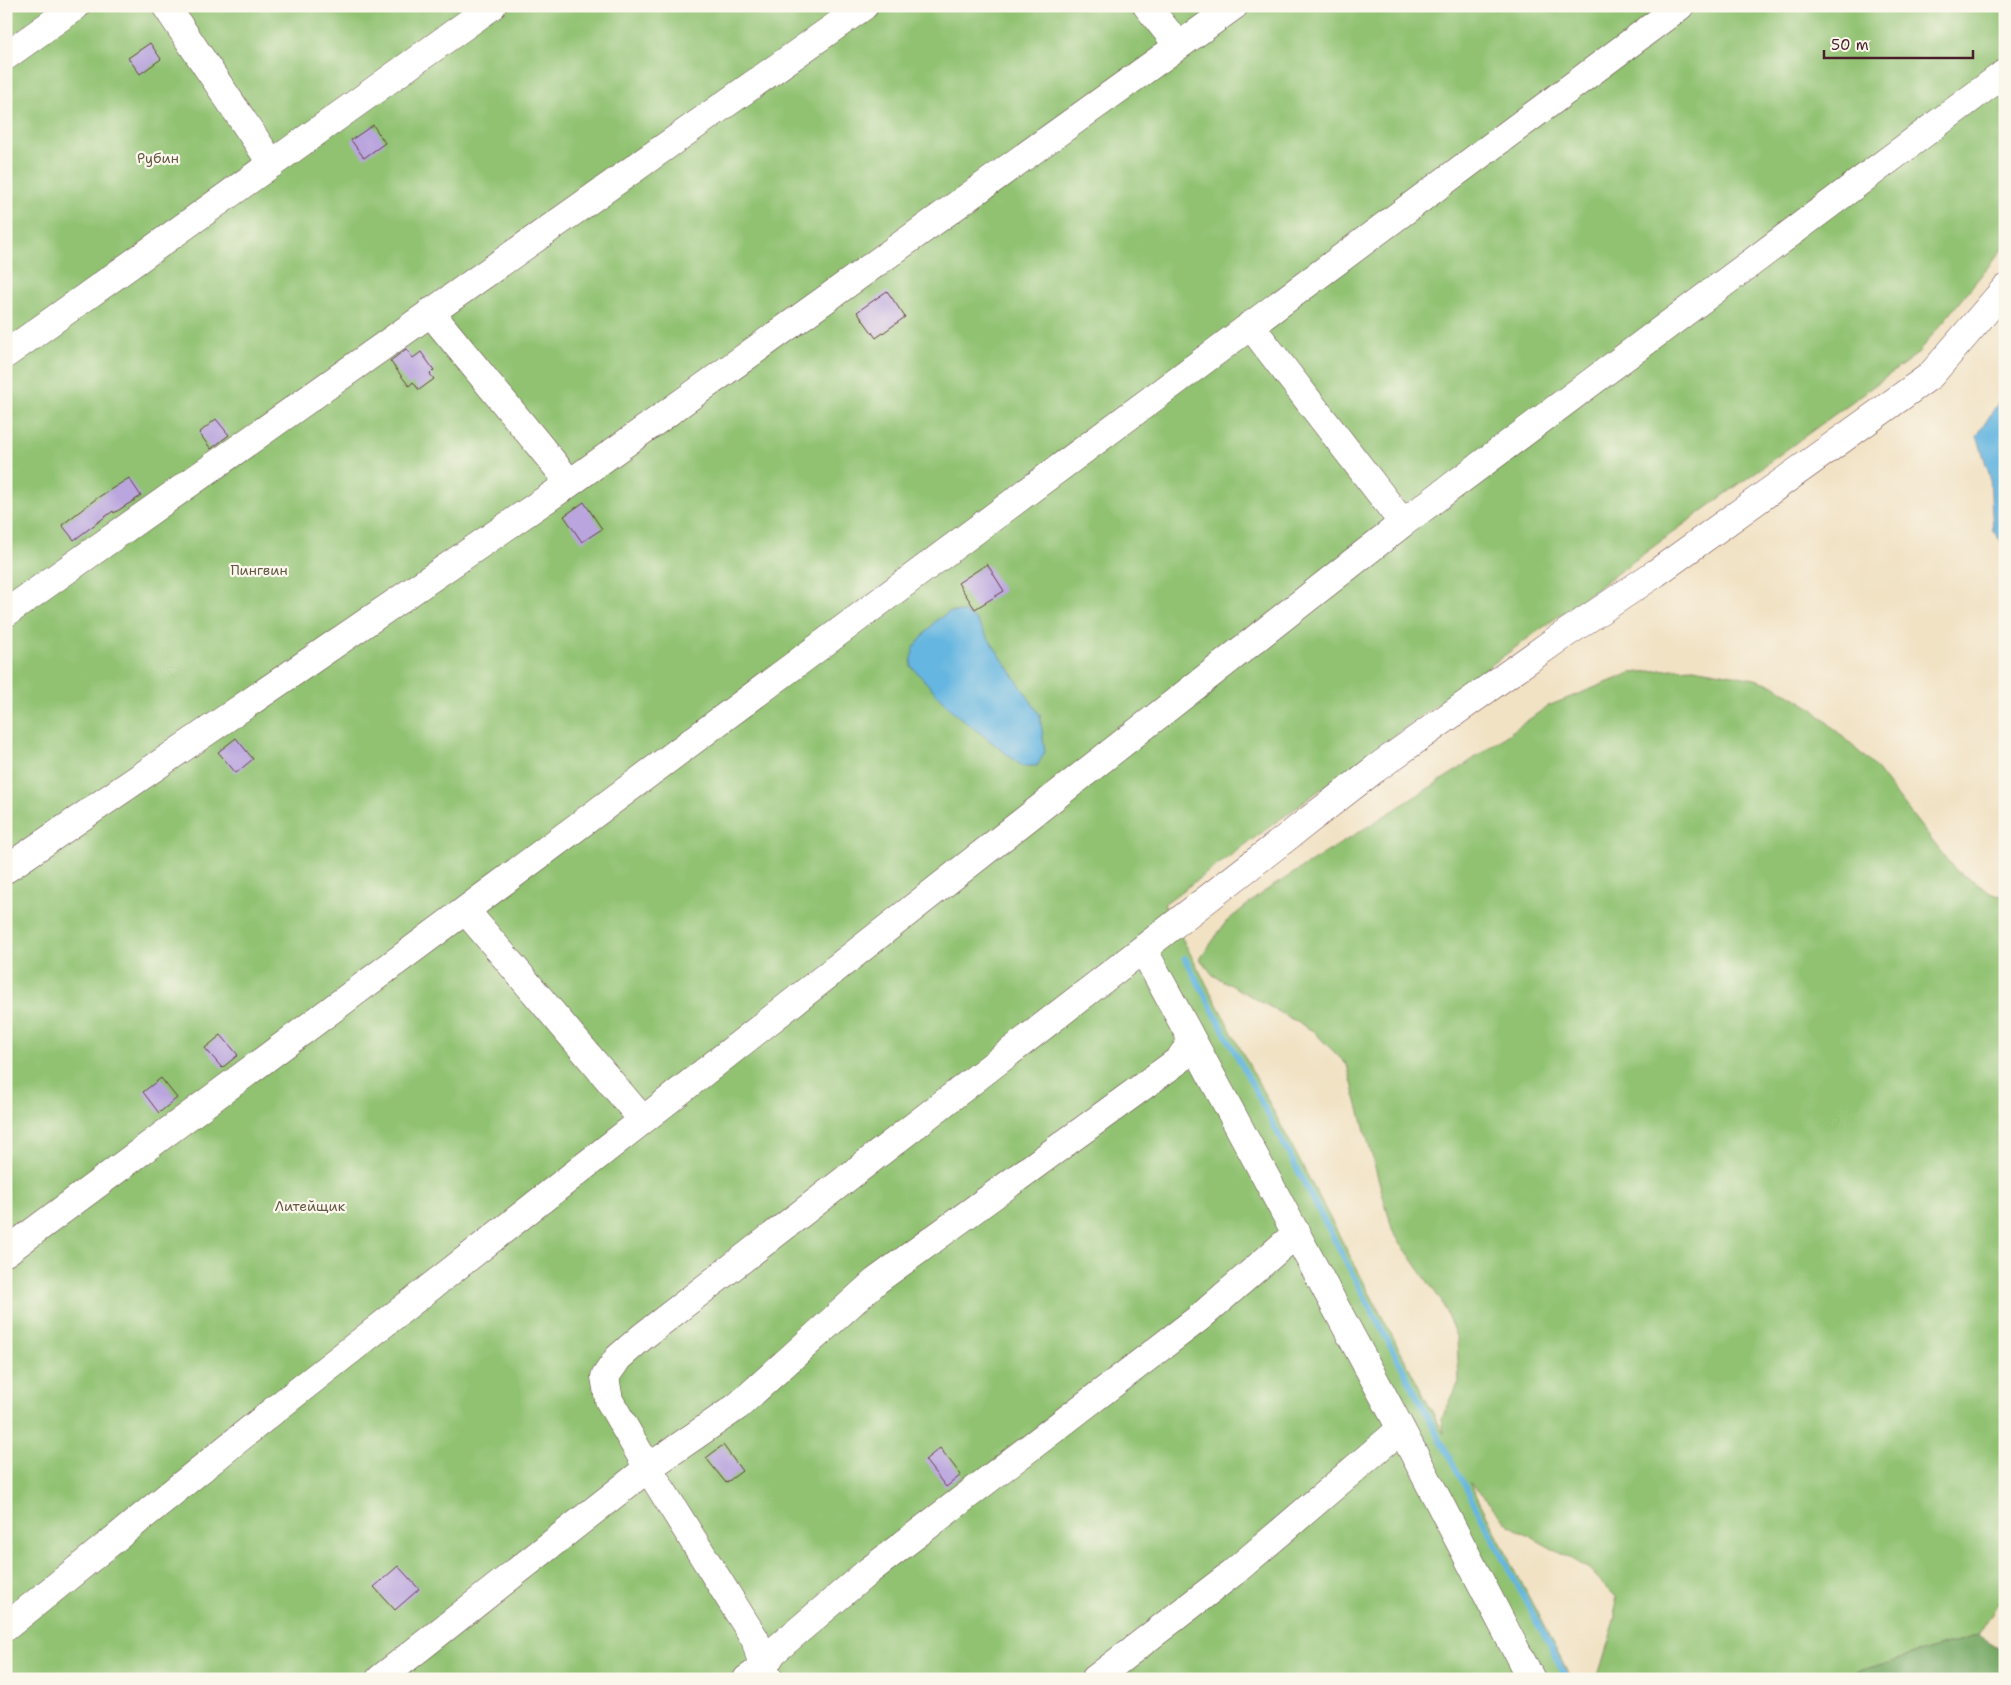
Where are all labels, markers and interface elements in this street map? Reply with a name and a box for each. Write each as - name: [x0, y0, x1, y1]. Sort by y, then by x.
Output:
- scale bar: [1824, 28, 1972, 60]
- text: 50 m: [1831, 35, 1869, 55]
- park label: Рубин: [137, 149, 179, 167]
- park label: Пингвин: [230, 561, 288, 579]
- park label: Литейщик: [275, 1197, 346, 1215]

